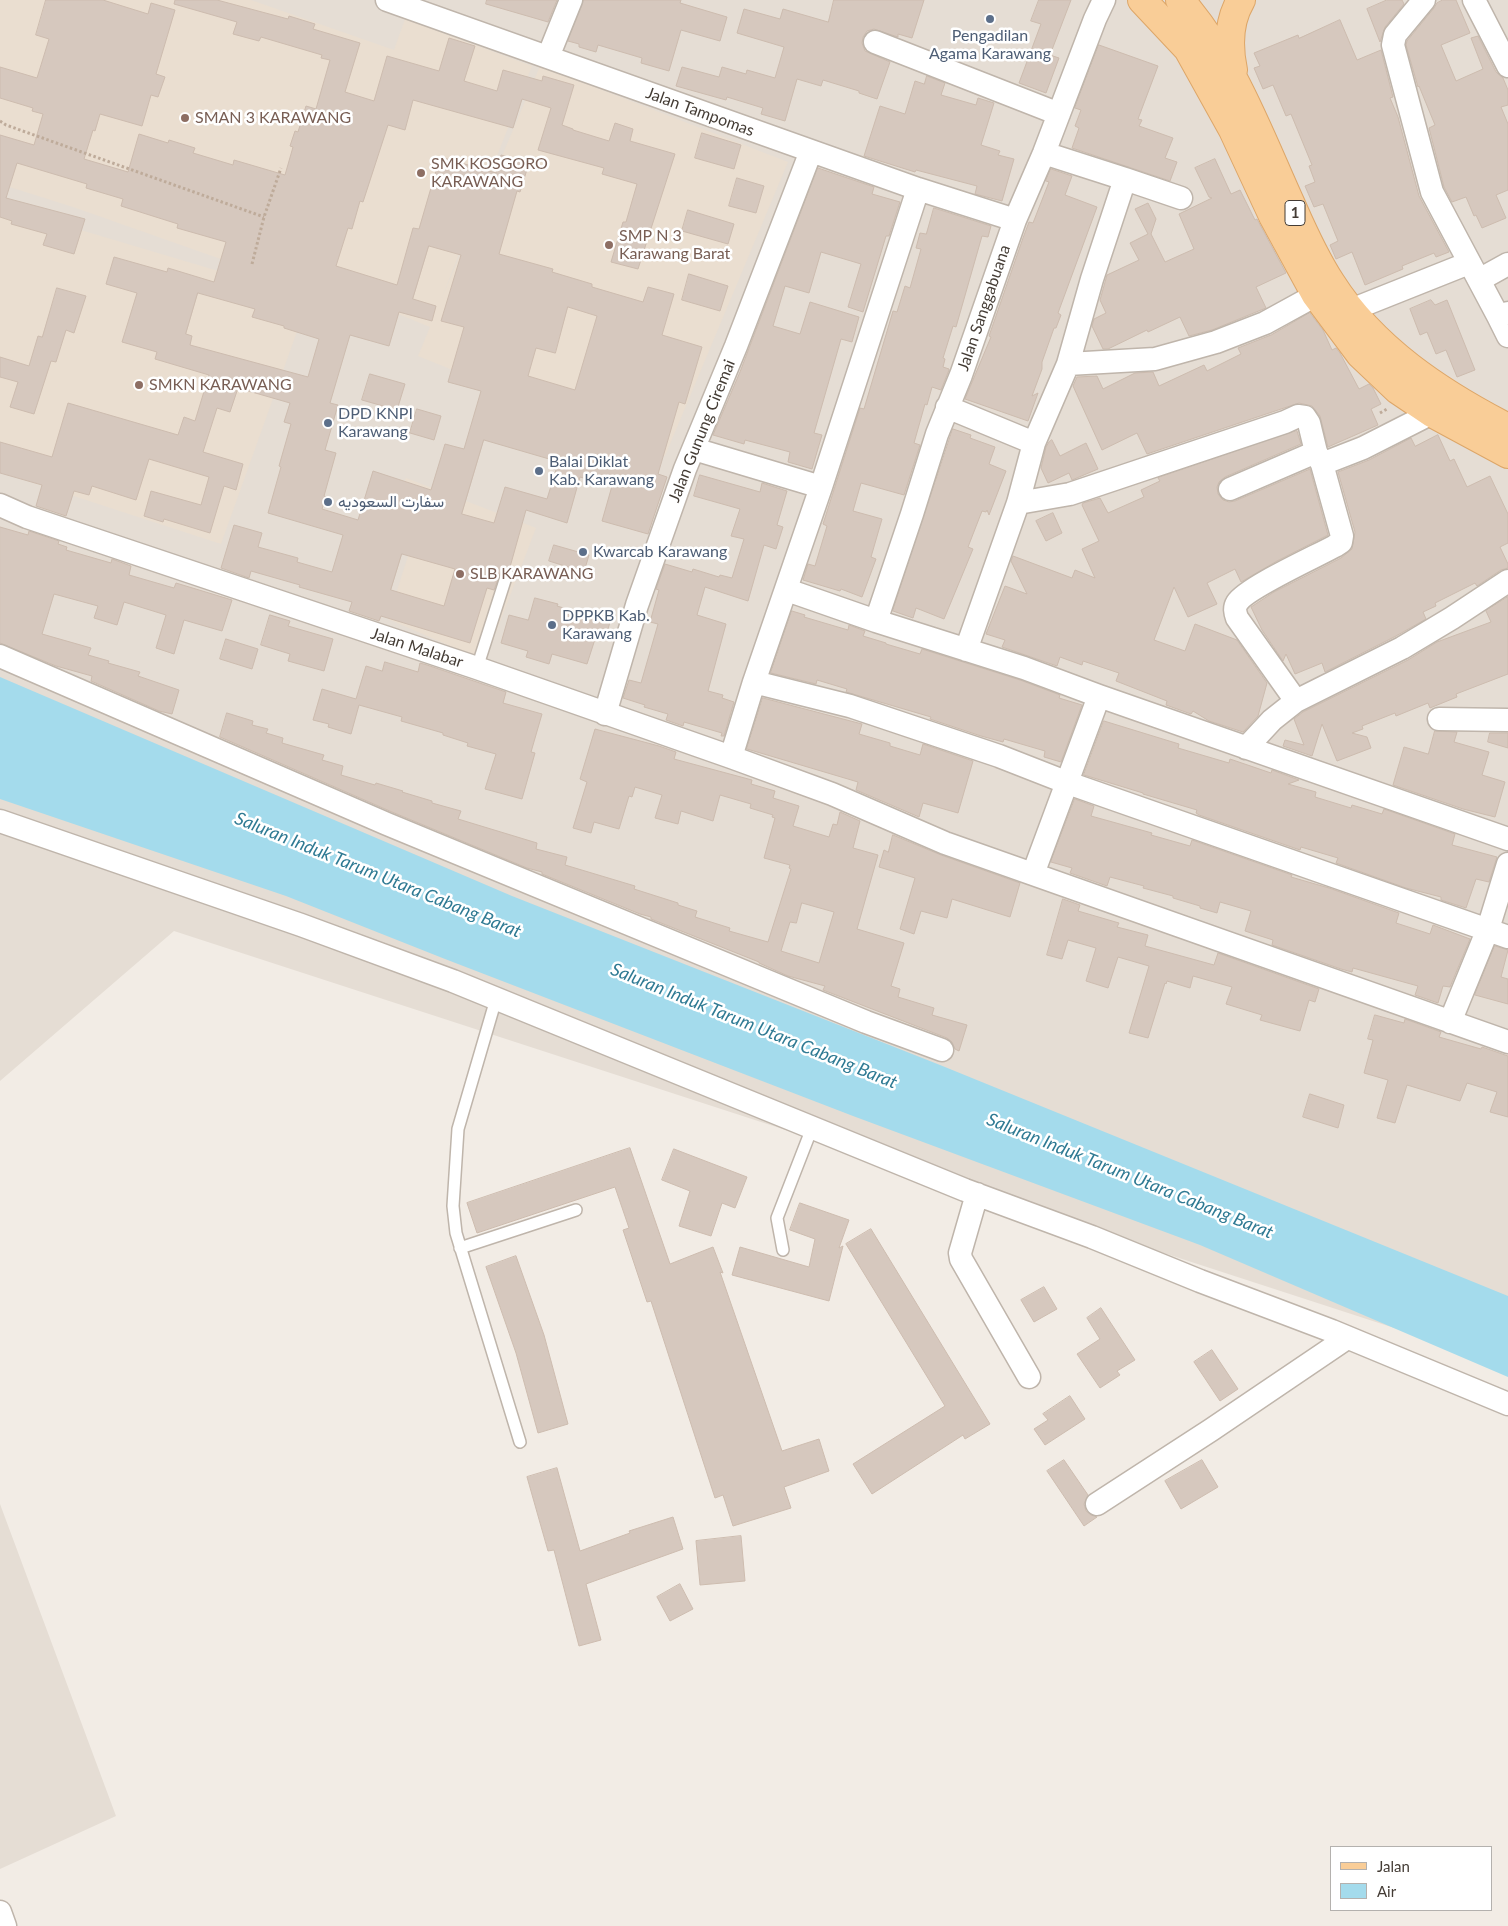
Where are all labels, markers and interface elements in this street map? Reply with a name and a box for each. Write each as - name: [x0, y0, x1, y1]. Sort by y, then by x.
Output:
- marker: Pengadilan Agama Karawang: [984, 13, 996, 25]
- place label: Pengadilan Agama Karawang: [929, 26, 1051, 64]
- street label: Jalan Tampomas: [643, 83, 757, 141]
- place label: SMAN 3 KARAWANG: [195, 108, 351, 128]
- marker: SMAN 3 KARAWANG: [179, 112, 191, 124]
- place label: SMK KOSGORO KARAWANG: [431, 154, 548, 192]
- marker: SMK KOSGORO KARAWANG: [415, 167, 427, 179]
- road number: 1: [1285, 200, 1305, 226]
- place label: SMP N 3 Karawang Barat: [619, 226, 730, 264]
- marker: SMP N 3 Karawang Barat: [603, 239, 615, 251]
- street label: Jalan Sanggabuana: [953, 243, 1015, 373]
- street label: Jalan Gunung Ciremai: [665, 357, 739, 505]
- place label: SMKN KARAWANG: [149, 375, 292, 395]
- marker: SMKN KARAWANG: [133, 379, 145, 391]
- place label: DPD KNPI Karawang: [338, 404, 413, 442]
- marker: DPD KNPI Karawang: [322, 417, 334, 429]
- place label: Balai Diklat Kab. Karawang: [549, 452, 654, 490]
- marker: Balai Diklat Kab. Karawang: [533, 465, 545, 477]
- place label: سفارت السعوديه: [338, 492, 444, 512]
- marker: سفارت السعوديه: [322, 496, 334, 508]
- place label: Kwarcab Karawang: [593, 542, 727, 562]
- marker: Kwarcab Karawang: [577, 546, 589, 558]
- place label: SLB KARAWANG: [470, 564, 594, 584]
- marker: SLB KARAWANG: [454, 568, 466, 580]
- place label: DPPKB Kab. Karawang: [562, 606, 650, 644]
- marker: DPPKB Kab. Karawang: [546, 619, 558, 631]
- street label: Jalan Malabar: [368, 624, 466, 672]
- water label: Saluran Induk Tarum Utara Cabang Barat: [232, 808, 524, 942]
- water label: Saluran Induk Tarum Utara Cabang Barat: [608, 959, 900, 1093]
- water label: Saluran Induk Tarum Utara Cabang Barat: [984, 1109, 1276, 1243]
- legend: [1330, 1846, 1493, 1911]
- text: Jalan: [1377, 1857, 1410, 1875]
- text: Air: [1377, 1882, 1396, 1900]

